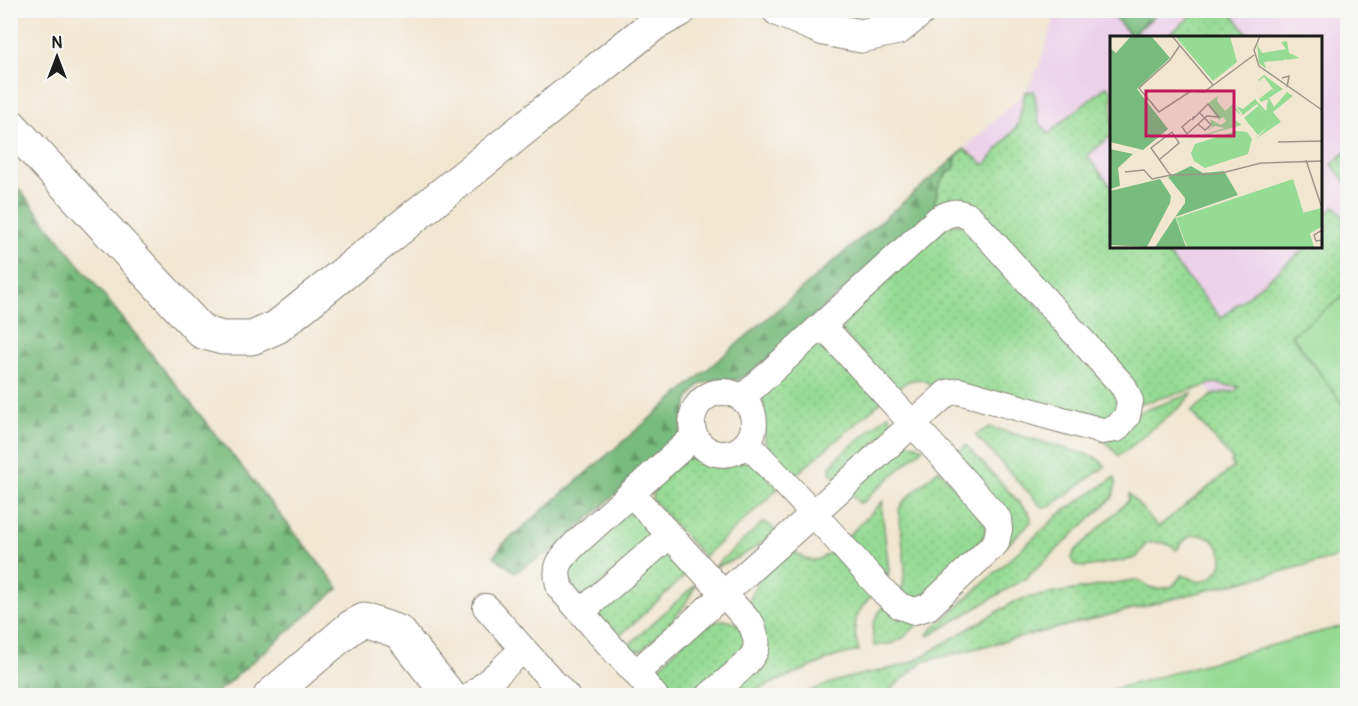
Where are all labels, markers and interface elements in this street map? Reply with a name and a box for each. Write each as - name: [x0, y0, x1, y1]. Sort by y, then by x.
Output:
- north arrow: [27, 27, 87, 87]
- text: N: [52, 33, 63, 53]
- inset map: [1110, 36, 1322, 248]

